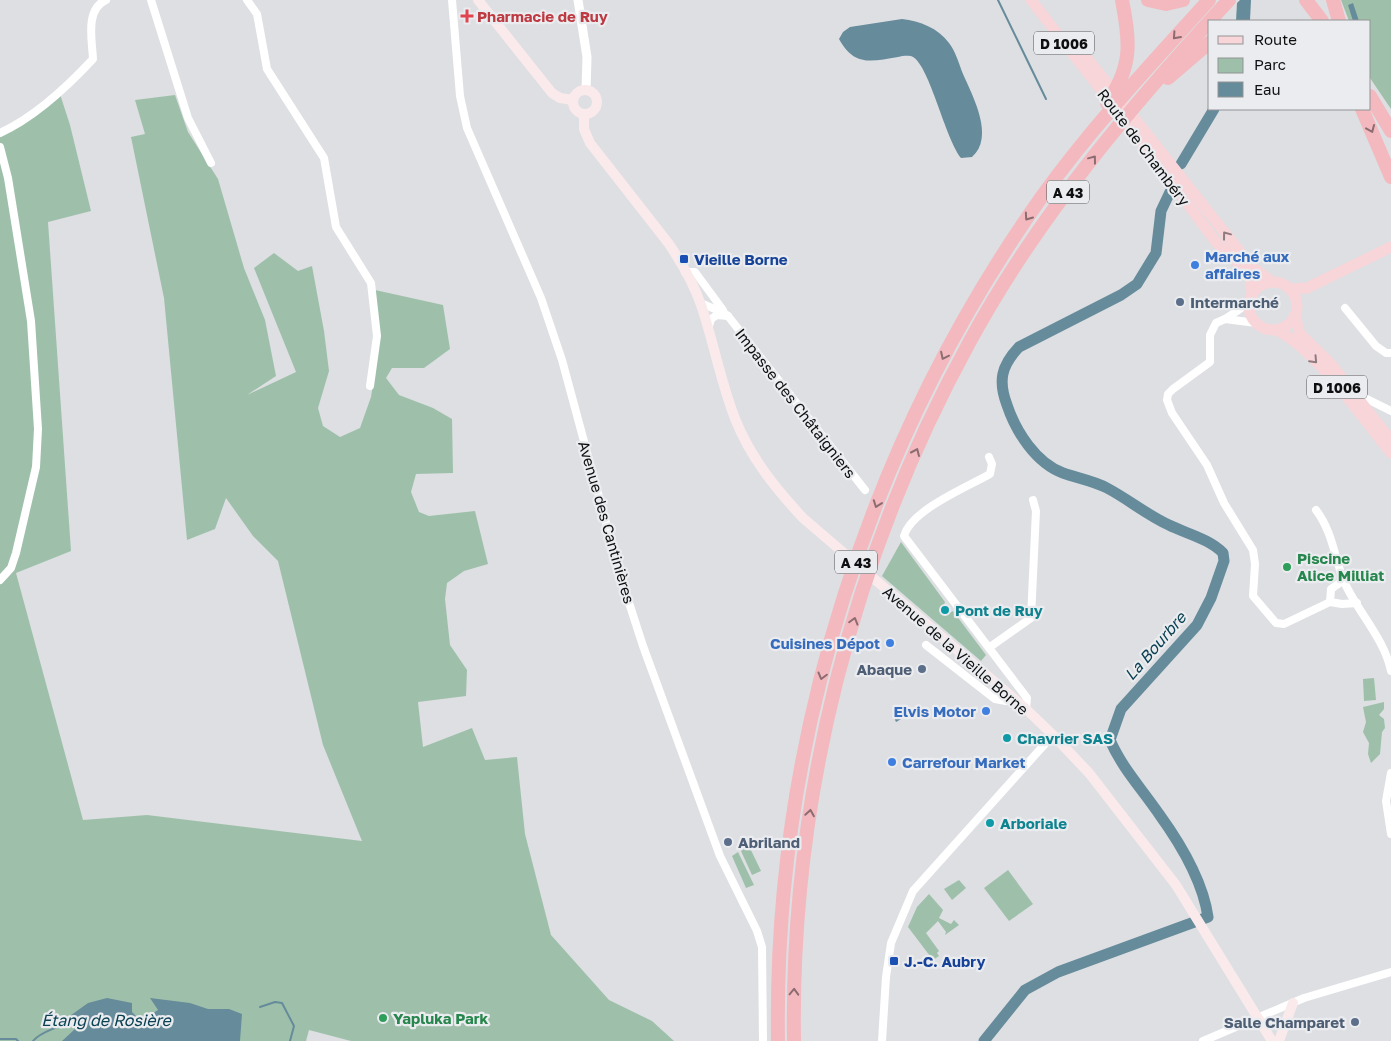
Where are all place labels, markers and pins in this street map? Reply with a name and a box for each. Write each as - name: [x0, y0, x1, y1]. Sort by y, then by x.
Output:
- place label: Pharmacie de Ruy: [477, 7, 608, 25]
- marker: Pharmacie de Ruy: [461, 10, 473, 22]
- place label: Marché aux affaires: [1205, 247, 1290, 282]
- place label: Vieille Borne: [694, 250, 788, 268]
- marker: Vieille Borne: [678, 253, 690, 265]
- marker: Marché aux affaires: [1189, 259, 1201, 271]
- place label: Intermarché: [1190, 293, 1279, 311]
- marker: Intermarché: [1174, 296, 1186, 308]
- place label: Piscine Alice Milliat: [1297, 549, 1384, 584]
- marker: Piscine Alice Milliat: [1281, 561, 1293, 573]
- place label: Pont de Ruy: [955, 601, 1043, 619]
- marker: Pont de Ruy: [939, 604, 951, 616]
- place label: Cuisines Dépot: [770, 634, 880, 652]
- marker: Cuisines Dépot: [884, 637, 896, 649]
- place label: Abaque: [856, 660, 912, 678]
- marker: Abaque: [916, 663, 928, 675]
- place label: Elvis Motor: [894, 702, 976, 720]
- marker: Elvis Motor: [980, 705, 992, 717]
- place label: Chavrier SAS: [1017, 729, 1113, 747]
- marker: Chavrier SAS: [1001, 732, 1013, 744]
- place label: Carrefour Market: [902, 753, 1026, 771]
- marker: Carrefour Market: [886, 756, 898, 768]
- place label: Arboriale: [1000, 814, 1067, 832]
- marker: Arboriale: [984, 817, 996, 829]
- place label: Abriland: [738, 833, 800, 851]
- marker: Abriland: [722, 836, 734, 848]
- place label: J.-C. Aubry: [904, 952, 985, 970]
- marker: J.-C. Aubry: [888, 955, 900, 967]
- place label: Yapluka Park: [393, 1009, 489, 1027]
- marker: Yapluka Park: [377, 1012, 389, 1024]
- place label: Salle Champaret: [1224, 1013, 1345, 1031]
- marker: Salle Champaret: [1349, 1016, 1361, 1028]

